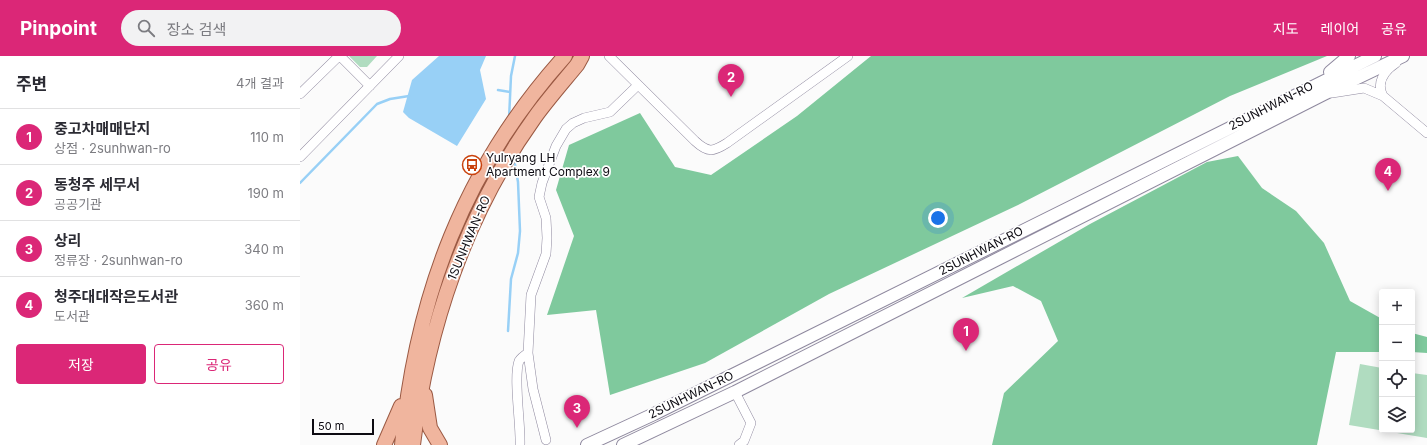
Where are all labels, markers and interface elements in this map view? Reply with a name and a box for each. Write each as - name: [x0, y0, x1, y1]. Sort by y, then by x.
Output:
- search box: [121, 10, 401, 46]
- text: Pinpoint: [20, 17, 97, 40]
- icon: search: [135, 17, 157, 39]
- text: 장소 검색: [167, 20, 226, 39]
- text: 지도: [1273, 20, 1299, 37]
- text: 레이어: [1321, 20, 1359, 37]
- text: 공유: [1381, 20, 1407, 37]
- pin: 2: [718, 64, 744, 97]
- text: 주변: [16, 74, 47, 94]
- text: 4개 결과: [236, 75, 284, 91]
- street label: 2SUNHWAN-RO: [1226, 78, 1316, 133]
- text: 중고차매매단지: [54, 119, 151, 138]
- text: 1: [26, 129, 32, 145]
- text: 110 m: [250, 129, 284, 145]
- text: 상점 · 2sunhwan-ro: [54, 140, 171, 156]
- place label: Yulryang LH Apartment Complex 9: [486, 150, 610, 179]
- bus stop icon: Yulryang LH Apartment Complex 9: [461, 154, 483, 176]
- pin: 4: [1375, 158, 1401, 191]
- text: 동청주 세무서: [54, 175, 140, 194]
- text: 2: [25, 185, 33, 201]
- text: 190 m: [247, 185, 284, 201]
- street label: 1SUNHWAN-RO: [444, 193, 493, 282]
- text: 공공기관: [54, 196, 102, 212]
- your location: [928, 208, 948, 228]
- street label: 2SUNHWAN-RO: [936, 223, 1026, 278]
- text: 상리: [54, 231, 82, 250]
- text: 3: [25, 241, 33, 257]
- text: 340 m: [244, 241, 284, 257]
- text: 정류장 · 2sunhwan-ro: [54, 252, 183, 268]
- text: 청주대대작은도서관: [54, 287, 178, 306]
- map controls: [1379, 289, 1415, 433]
- button: +: [1379, 289, 1415, 325]
- text: 4: [25, 297, 33, 313]
- text: 360 m: [245, 297, 284, 313]
- text: 도서관: [54, 308, 90, 324]
- pin: 1: [953, 318, 979, 351]
- button: −: [1379, 325, 1415, 361]
- button: 저장: [16, 344, 146, 384]
- button: 공유: [154, 344, 284, 384]
- button: locate: [1379, 361, 1415, 397]
- street label: 2SUNHWAN-RO: [646, 367, 736, 422]
- pin: 3: [564, 395, 590, 428]
- button: layers: [1379, 397, 1415, 433]
- scale bar: [312, 417, 374, 436]
- text: 50 m: [318, 419, 344, 433]

